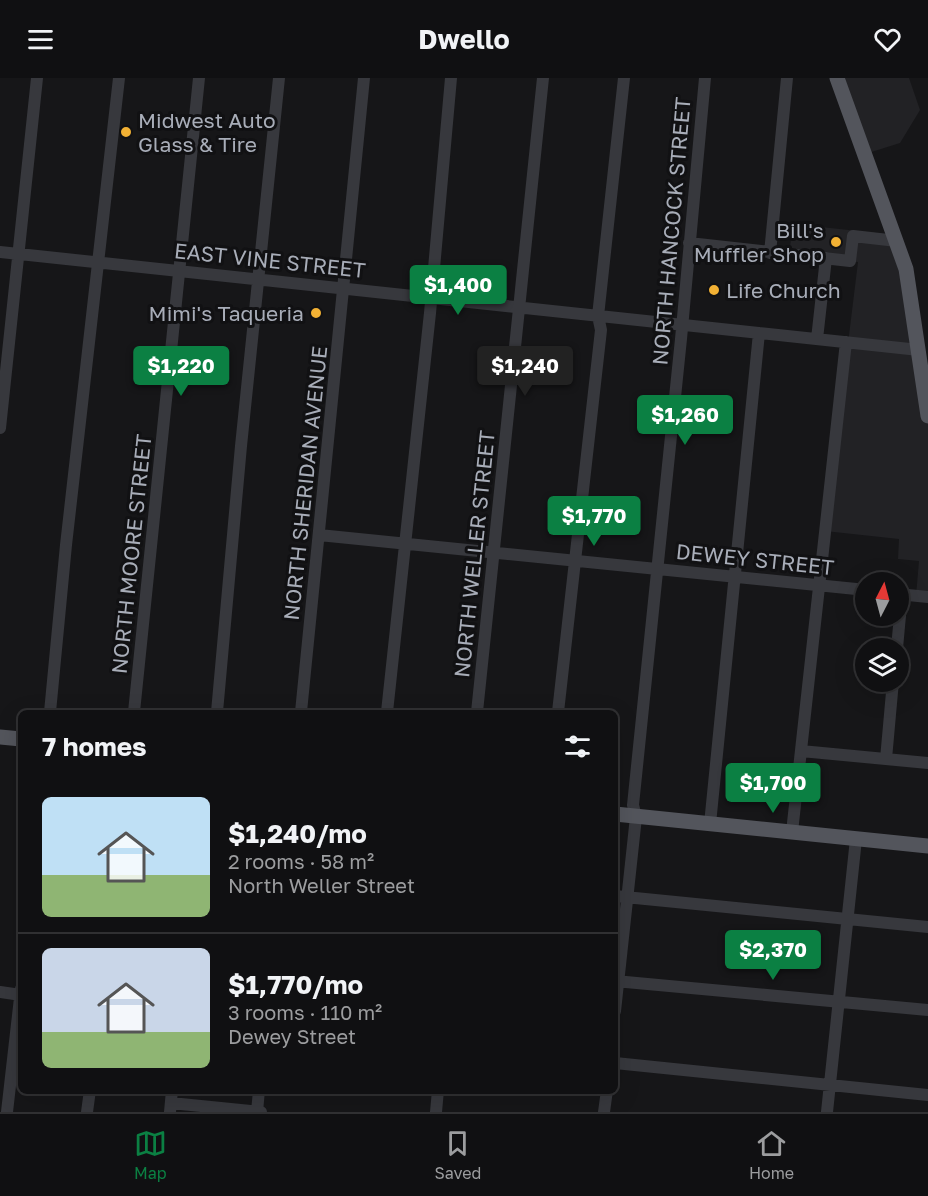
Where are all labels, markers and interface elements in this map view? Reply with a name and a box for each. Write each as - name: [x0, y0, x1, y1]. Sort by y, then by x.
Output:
- icon: menu: [24, 23, 57, 56]
- text: Dwello: [418, 23, 510, 55]
- icon: heart: [871, 23, 904, 56]
- street label: NORTH HANCOCK STREET: [646, 96, 696, 366]
- place label: Midwest Auto Glass & Tire: [138, 107, 276, 157]
- marker: Midwest Auto Glass & Tire: [119, 125, 133, 139]
- place label: Bill's Muffler Shop: [694, 217, 824, 267]
- marker: Bill's Muffler Shop: [829, 235, 843, 249]
- street label: EAST VINE STREET: [173, 237, 367, 283]
- pin: $1,400: [409, 265, 507, 316]
- text: $1,400: [424, 272, 492, 296]
- place label: Life Church: [726, 277, 841, 303]
- marker: Life Church: [707, 283, 721, 297]
- place label: Mimi's Taqueria: [149, 300, 304, 326]
- marker: Mimi's Taqueria: [309, 306, 323, 320]
- street label: NORTH SHERIDAN AVENUE: [278, 345, 332, 621]
- pin: $1,220: [132, 346, 230, 397]
- pin: $1,240: [476, 346, 574, 397]
- text: $1,220: [147, 353, 215, 377]
- text: $1,240: [491, 353, 559, 377]
- pin: $1,260: [636, 395, 734, 446]
- text: $1,260: [651, 402, 719, 426]
- street label: NORTH WELLER STREET: [448, 429, 500, 679]
- street label: NORTH MOORE STREET: [105, 433, 157, 675]
- pin: $1,770: [545, 496, 643, 547]
- text: $1,770: [562, 503, 626, 527]
- street label: DEWEY STREET: [675, 538, 835, 580]
- north arrow: [855, 572, 909, 626]
- map controls: [855, 572, 909, 692]
- button: layers: [855, 638, 909, 692]
- icon: filters: [561, 730, 594, 763]
- text: 7 homes: [42, 731, 147, 762]
- pin: $1,700: [724, 763, 822, 814]
- text: $1,700: [740, 770, 807, 794]
- text: $1,240/mo: [228, 818, 367, 849]
- icon: home: [90, 821, 162, 893]
- text: 2 rooms · 58 m²: [228, 849, 374, 873]
- text: North Weller Street: [228, 873, 415, 897]
- pin: $2,370: [724, 930, 822, 981]
- text: $2,370: [739, 937, 807, 961]
- text: $1,770/mo: [228, 969, 363, 1000]
- icon: home: [90, 972, 162, 1044]
- text: 3 rooms · 110 m²: [228, 1000, 382, 1024]
- text: Dewey Street: [228, 1024, 356, 1048]
- tab: Map: [134, 1127, 167, 1183]
- tab: Saved: [435, 1127, 481, 1183]
- tab: Home: [749, 1127, 794, 1183]

